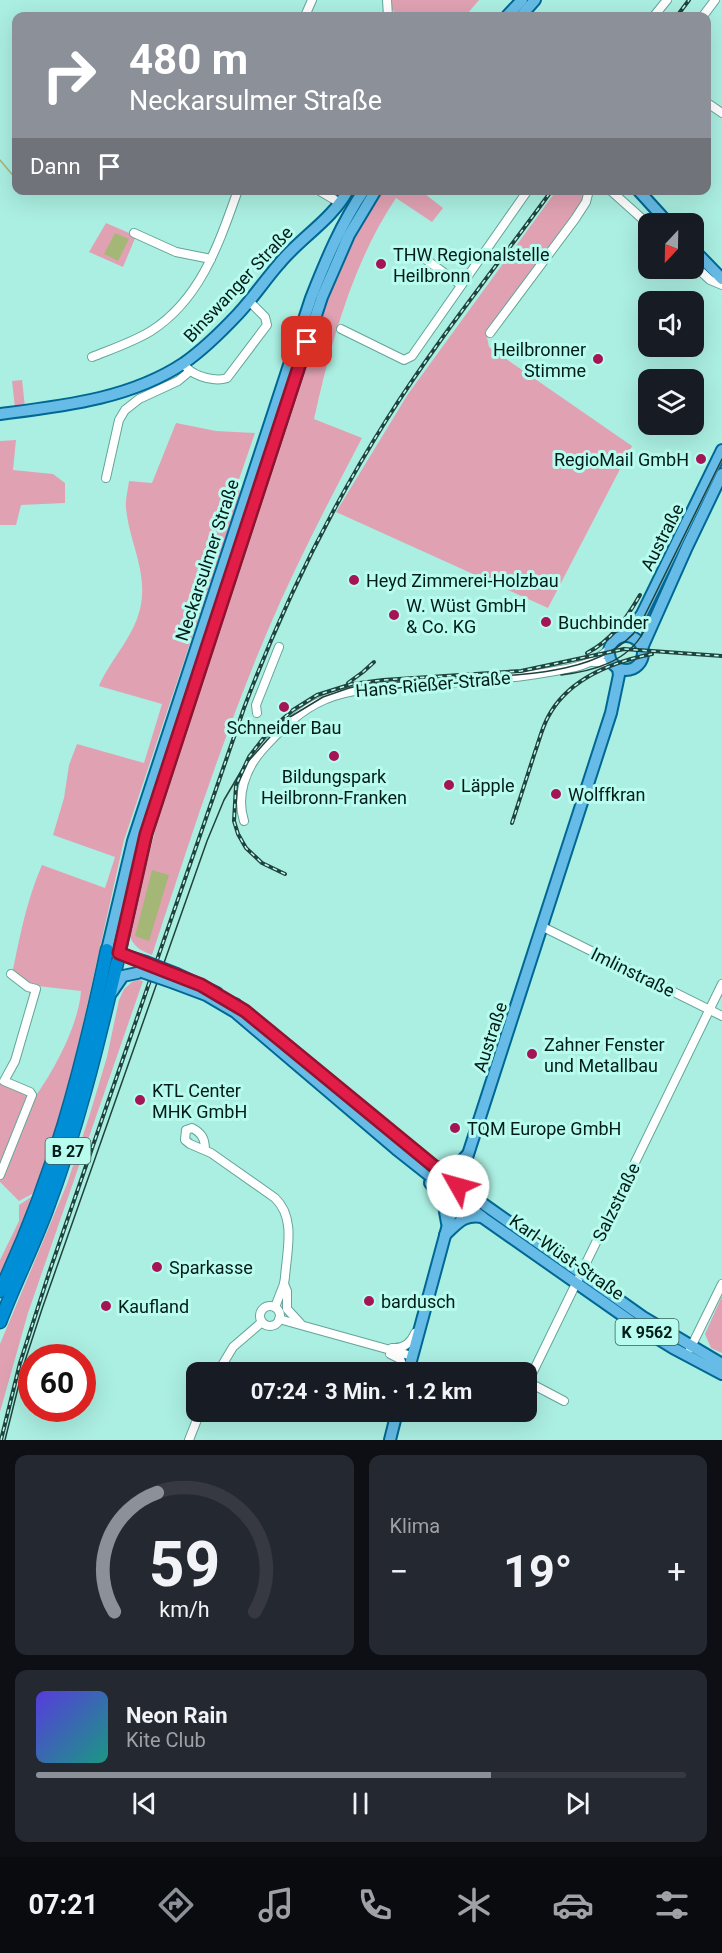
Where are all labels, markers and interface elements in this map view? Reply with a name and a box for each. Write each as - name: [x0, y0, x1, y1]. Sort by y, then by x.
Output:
- text: 480 m: [129, 35, 248, 84]
- icon: right: [30, 36, 108, 114]
- text: Neckarsulmer Straße: [129, 85, 382, 117]
- icon: arrive: [93, 150, 126, 183]
- text: Dann: [30, 154, 81, 179]
- north arrow: [638, 213, 704, 279]
- map controls: [638, 213, 704, 435]
- street label: Binswanger Straße: [179, 222, 297, 346]
- place label: THW Regionalstelle Heilbronn: [393, 244, 550, 286]
- marker: THW Regionalstelle Heilbronn: [374, 257, 388, 271]
- button: sound: [638, 291, 704, 357]
- pin: [281, 316, 332, 367]
- icon: arrive: [290, 325, 323, 358]
- place label: Heilbronner Stimme: [493, 339, 586, 381]
- marker: Heilbronner Stimme: [591, 352, 605, 366]
- button: layers: [638, 369, 704, 435]
- place label: RegioMail GmbH: [554, 449, 689, 470]
- marker: RegioMail GmbH: [694, 452, 708, 466]
- street label: Neckarsulmer Straße: [171, 477, 243, 643]
- street label: Austraße: [636, 500, 688, 574]
- place label: Heyd Zimmerei-Holzbau: [366, 570, 559, 591]
- marker: Heyd Zimmerei-Holzbau: [347, 573, 361, 587]
- place label: W. Wüst GmbH & Co. KG: [406, 595, 526, 637]
- marker: W. Wüst GmbH & Co. KG: [387, 608, 401, 622]
- place label: Buchbinder: [558, 612, 649, 633]
- marker: Buchbinder: [539, 615, 553, 629]
- street label: Hans-Rießer-Straße: [355, 667, 511, 701]
- marker: Schneider Bau: [277, 700, 291, 714]
- place label: Schneider Bau: [226, 717, 342, 738]
- marker: Bildungspark Heilbronn-Franken: [327, 749, 341, 763]
- place label: Bildungspark Heilbronn-Franken: [261, 766, 407, 808]
- place label: Läpple: [461, 775, 515, 796]
- marker: Läpple: [442, 778, 456, 792]
- place label: Wolffkran: [568, 784, 645, 805]
- marker: Wolffkran: [549, 787, 563, 801]
- street label: Imlinstraße: [588, 943, 678, 1001]
- street label: Austraße: [469, 999, 511, 1075]
- place label: Zahner Fenster und Metallbau: [544, 1034, 665, 1076]
- marker: Zahner Fenster und Metallbau: [525, 1047, 539, 1061]
- place label: KTL Center MHK GmbH: [152, 1080, 247, 1122]
- marker: KTL Center MHK GmbH: [133, 1093, 147, 1107]
- place label: TQM Europe GmbH: [467, 1118, 621, 1139]
- marker: TQM Europe GmbH: [448, 1121, 462, 1135]
- road number: B 27: [46, 1138, 90, 1164]
- position arrow: [426, 1154, 490, 1218]
- street label: Salzstraße: [588, 1159, 644, 1245]
- street label: Karl-Wüst-Straße: [506, 1210, 628, 1304]
- place label: Sparkasse: [169, 1257, 253, 1278]
- marker: Sparkasse: [150, 1260, 164, 1274]
- place label: bardusch: [381, 1291, 456, 1312]
- marker: bardusch: [362, 1294, 376, 1308]
- place label: Kaufland: [118, 1296, 189, 1317]
- marker: Kaufland: [99, 1299, 113, 1313]
- road number: K 9562: [616, 1319, 678, 1345]
- speed limit sign: 60: [18, 1344, 96, 1422]
- text: 07:24 · 3 Min. · 1.2 km: [251, 1379, 472, 1404]
- text: Klima: [390, 1514, 440, 1538]
- text: 59: [148, 1528, 220, 1601]
- text: 19°: [503, 1545, 572, 1598]
- text: −: [390, 1552, 408, 1591]
- text: +: [667, 1552, 686, 1591]
- text: km/h: [159, 1597, 209, 1622]
- text: Neon Rain: [126, 1703, 228, 1728]
- text: Kite Club: [126, 1728, 206, 1752]
- icon: previous: [128, 1787, 161, 1820]
- icon: pause: [344, 1787, 377, 1820]
- icon: next: [561, 1787, 594, 1820]
- icon: directions: [155, 1884, 197, 1926]
- icon: music: [255, 1884, 297, 1926]
- icon: phone: [354, 1884, 396, 1926]
- icon: climate: [453, 1884, 495, 1926]
- icon: car: [552, 1884, 594, 1926]
- icon: filters: [651, 1884, 693, 1926]
- text: 07:21: [29, 1889, 98, 1921]

